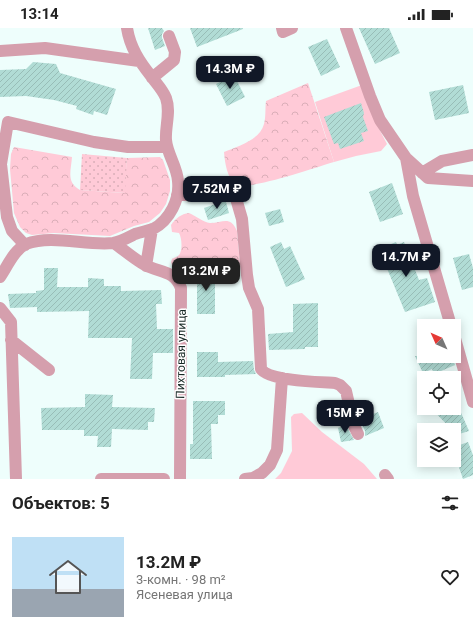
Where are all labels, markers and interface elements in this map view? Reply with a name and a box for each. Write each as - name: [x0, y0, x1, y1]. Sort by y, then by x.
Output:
- text: 13:14: [20, 5, 59, 23]
- pin: 14.3M ₽: [193, 56, 267, 90]
- text: 14.3M ₽: [205, 61, 255, 76]
- pin: 7.52M ₽: [180, 176, 254, 210]
- text: 7.52M ₽: [192, 181, 242, 196]
- pin: 14.7M ₽: [369, 244, 443, 278]
- text: 14.7M ₽: [381, 249, 431, 264]
- pin: 13.2M ₽: [169, 258, 243, 292]
- text: 13.2M ₽: [181, 263, 231, 278]
- street label: Пихтовая улица: [173, 309, 189, 399]
- north arrow: [417, 319, 461, 363]
- map controls: [417, 319, 461, 467]
- button: locate: [417, 371, 461, 415]
- pin: 15M ₽: [317, 400, 373, 434]
- text: 15M ₽: [326, 405, 364, 420]
- button: layers: [417, 423, 461, 467]
- icon: filters: [439, 492, 461, 514]
- text: Объектов: 5: [12, 493, 110, 513]
- text: 13.2M ₽: [136, 552, 201, 572]
- icon: home: [44, 553, 92, 601]
- icon: heart: [439, 566, 461, 588]
- text: 3-комн. · 98 m²: [136, 572, 226, 587]
- text: Ясеневая улица: [136, 587, 233, 602]

